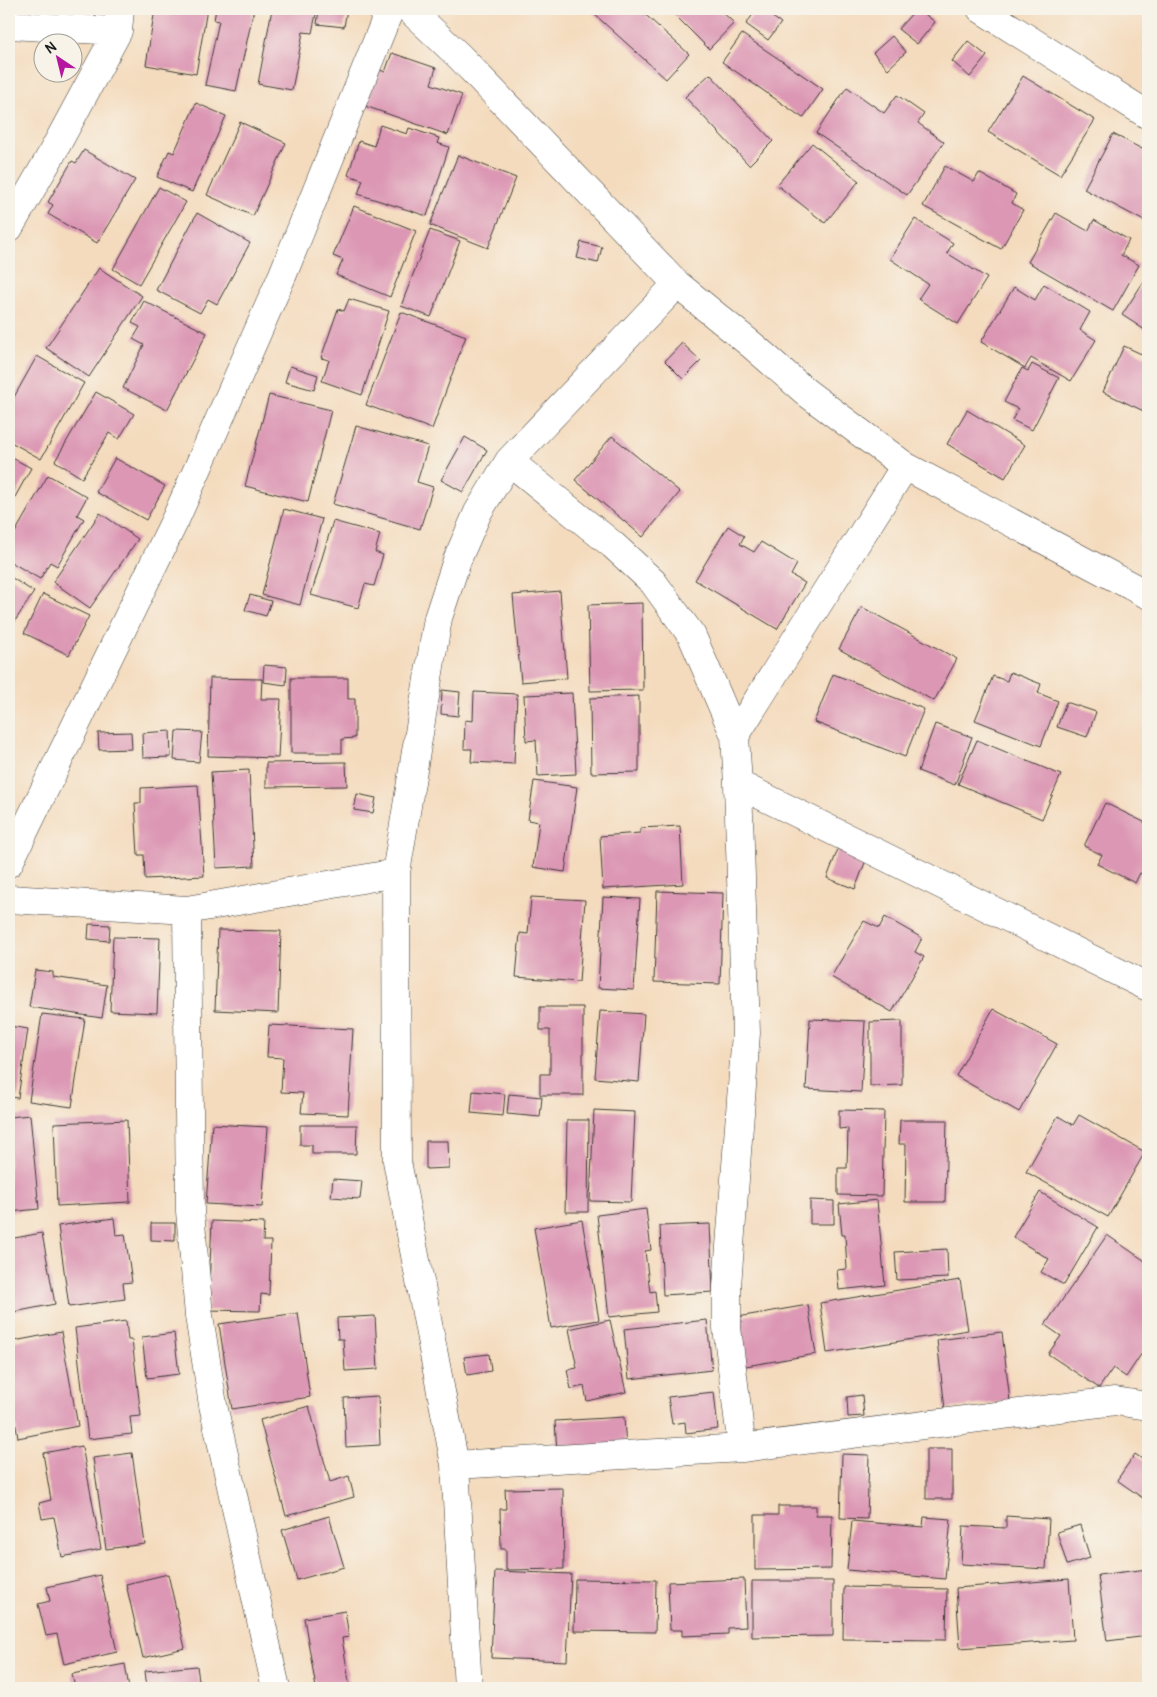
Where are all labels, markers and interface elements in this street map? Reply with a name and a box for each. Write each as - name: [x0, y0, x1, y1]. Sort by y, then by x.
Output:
- north arrow: [32, 32, 82, 82]
- text: N: [42, 38, 60, 57]

